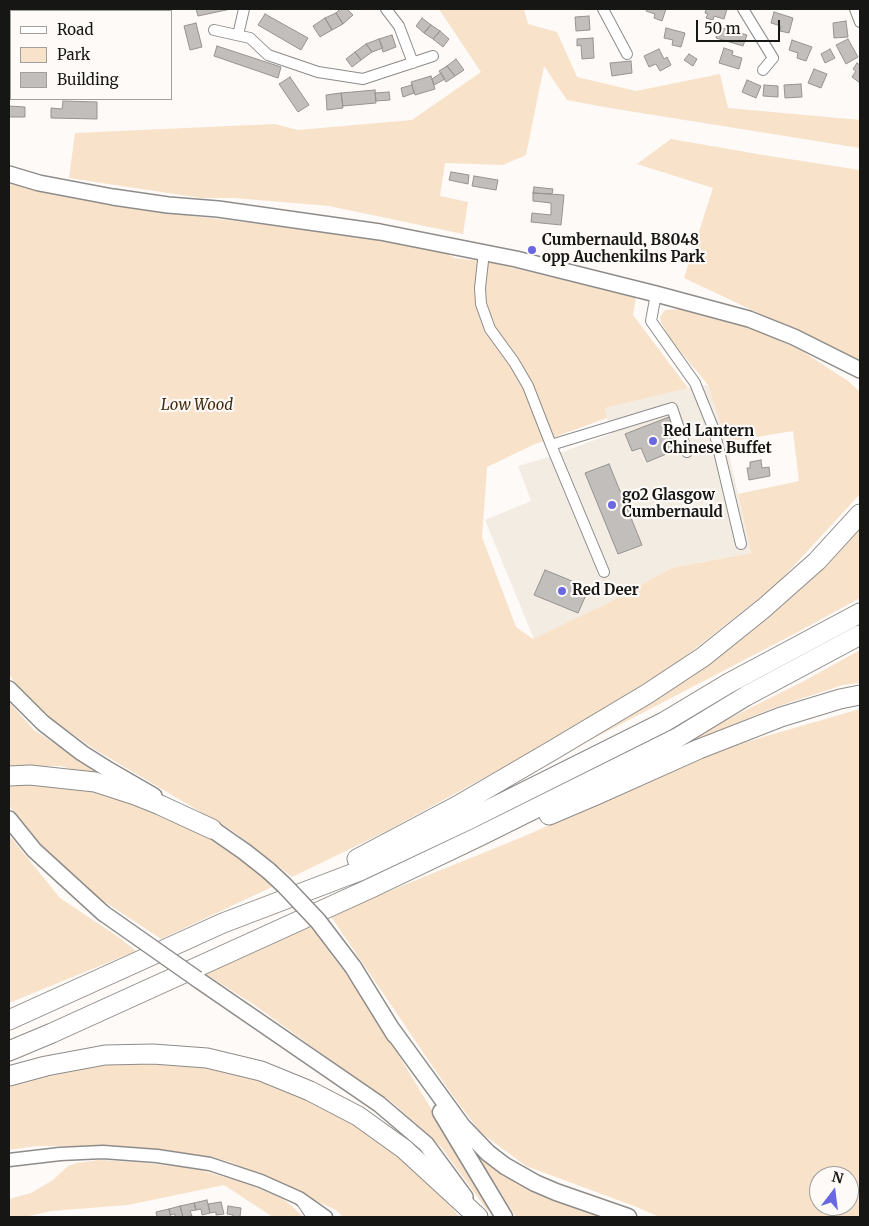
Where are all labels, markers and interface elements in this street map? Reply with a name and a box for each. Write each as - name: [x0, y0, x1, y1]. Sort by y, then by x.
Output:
- legend: [10, 10, 172, 100]
- scale bar: [699, 10, 783, 42]
- text: 50 m: [704, 19, 741, 38]
- text: Road: [57, 20, 93, 39]
- text: Park: [57, 45, 90, 64]
- text: Building: [57, 70, 119, 89]
- place label: Cumbernauld, B8048 opp Auchenkilns Park: [542, 232, 705, 267]
- marker: Cumbernauld, B8048 opp Auchenkilns Park: [526, 244, 538, 256]
- park label: Low Wood: [161, 397, 233, 415]
- place label: Red Lantern Chinese Buffet: [663, 423, 772, 458]
- marker: Red Lantern Chinese Buffet: [647, 435, 659, 447]
- place label: go2 Glasgow Cumbernauld: [622, 487, 723, 522]
- marker: go2 Glasgow Cumbernauld: [606, 499, 618, 511]
- place label: Red Deer: [572, 582, 639, 600]
- marker: Red Deer: [556, 585, 568, 597]
- north arrow: [809, 1166, 859, 1216]
- text: N: [830, 1167, 845, 1188]

